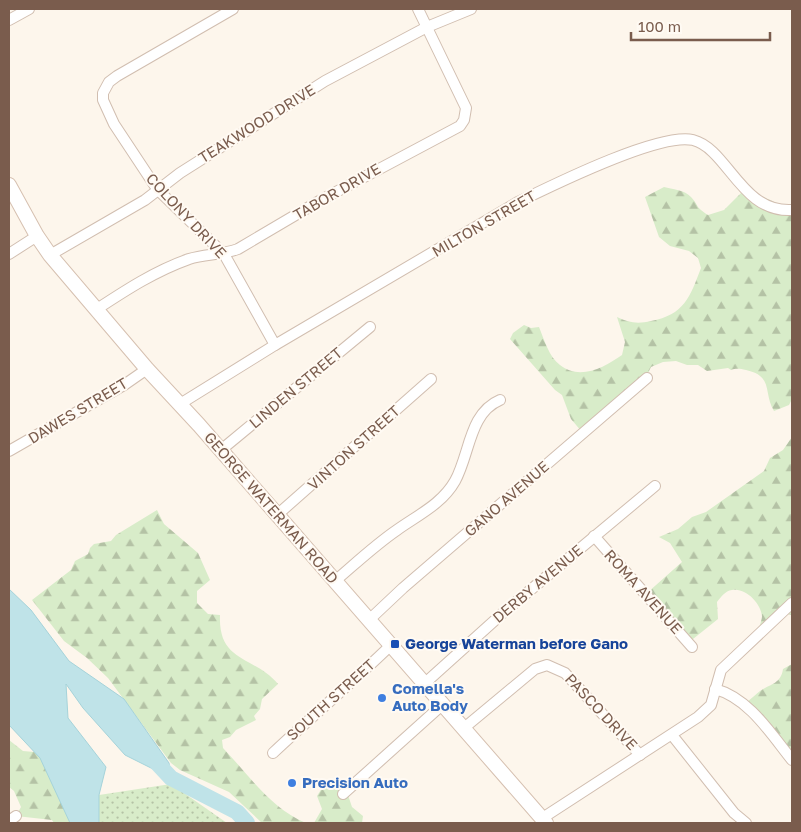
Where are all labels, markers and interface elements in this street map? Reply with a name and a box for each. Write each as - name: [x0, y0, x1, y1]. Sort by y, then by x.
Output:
- scale bar: [631, 10, 770, 42]
- text: 100 m: [638, 17, 681, 35]
- street label: TEAKWOOD DRIVE: [195, 80, 318, 166]
- street label: TABOR DRIVE: [290, 159, 383, 223]
- street label: COLONY DRIVE: [143, 169, 231, 262]
- street label: MILTON STREET: [428, 186, 539, 260]
- street label: LINDEN STREET: [245, 343, 346, 431]
- street label: DAWES STREET: [24, 373, 131, 447]
- street label: VINTON STREET: [303, 401, 403, 493]
- street label: GEORGE WATERMAN ROAD: [201, 428, 343, 587]
- street label: GANO AVENUE: [460, 457, 552, 540]
- street label: DERBY AVENUE: [489, 540, 586, 626]
- street label: ROMA AVENUE: [601, 545, 686, 637]
- place label: George Waterman before Gano: [405, 634, 628, 652]
- marker: George Waterman before Gano: [389, 638, 401, 650]
- street label: SOUTH STREET: [282, 655, 378, 744]
- street label: PASCO DRIVE: [562, 669, 642, 753]
- place label: Comella's Auto Body: [392, 679, 468, 714]
- marker: Comella's Auto Body: [376, 692, 388, 704]
- place label: Precision Auto: [302, 773, 408, 791]
- marker: Precision Auto: [286, 777, 298, 789]

